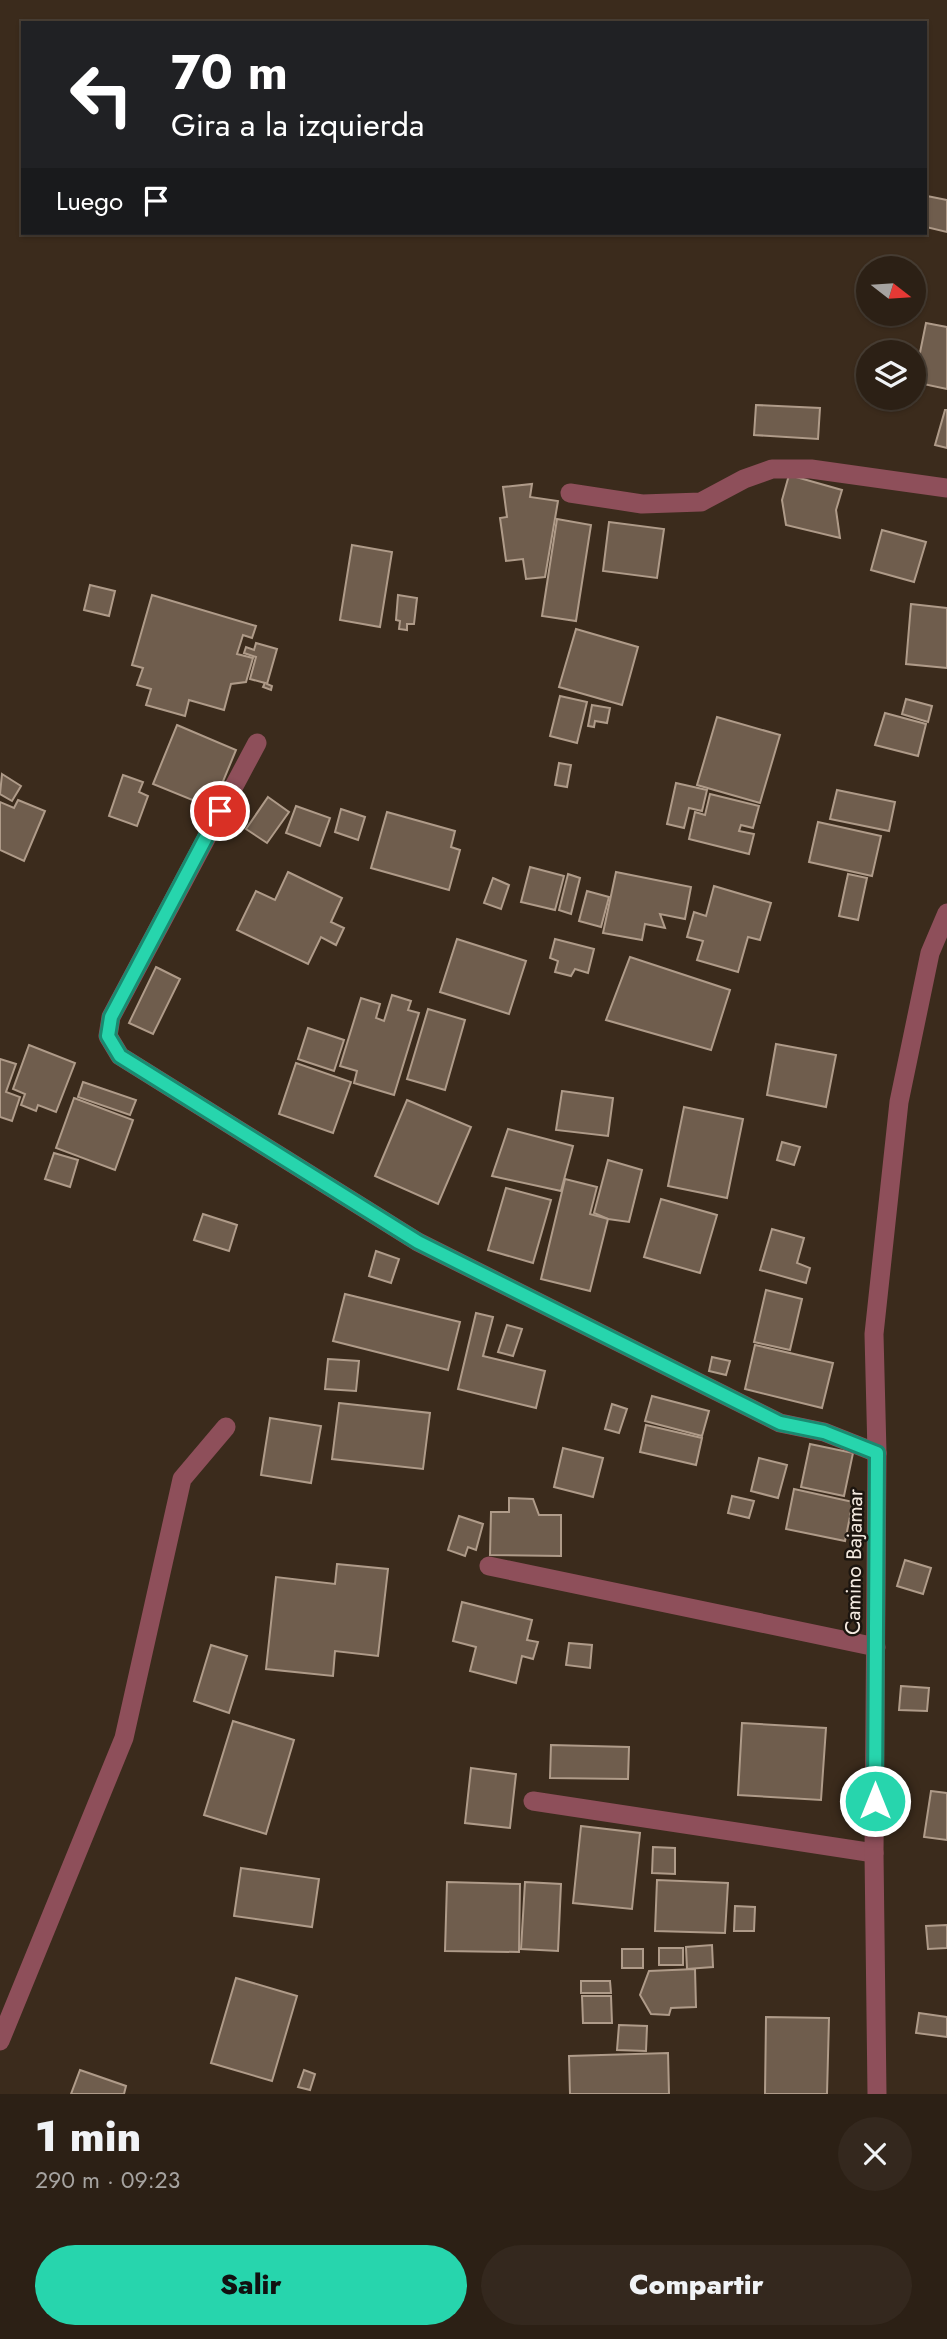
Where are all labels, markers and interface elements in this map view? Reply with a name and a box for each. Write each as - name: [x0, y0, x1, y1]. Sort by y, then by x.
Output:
- text: 70 m: [171, 37, 288, 107]
- icon: left: [56, 49, 147, 140]
- text: Gira a la izquierda: [171, 102, 424, 148]
- text: Luego: [56, 182, 123, 220]
- icon: arrive: [137, 182, 175, 220]
- north arrow: [856, 256, 926, 326]
- map controls: [856, 256, 926, 410]
- button: layers: [856, 340, 926, 410]
- pin: [190, 781, 250, 841]
- icon: arrive: [201, 792, 239, 830]
- street label: Camino Bajamar: [838, 1488, 870, 1635]
- position arrow: [838, 1764, 912, 1838]
- text: 1 min: [35, 2106, 141, 2167]
- button: close: [838, 2117, 912, 2191]
- text: 290 m · 09:23: [35, 2163, 180, 2197]
- button: Salir: [35, 2245, 467, 2325]
- button: Compartir: [481, 2245, 912, 2325]

